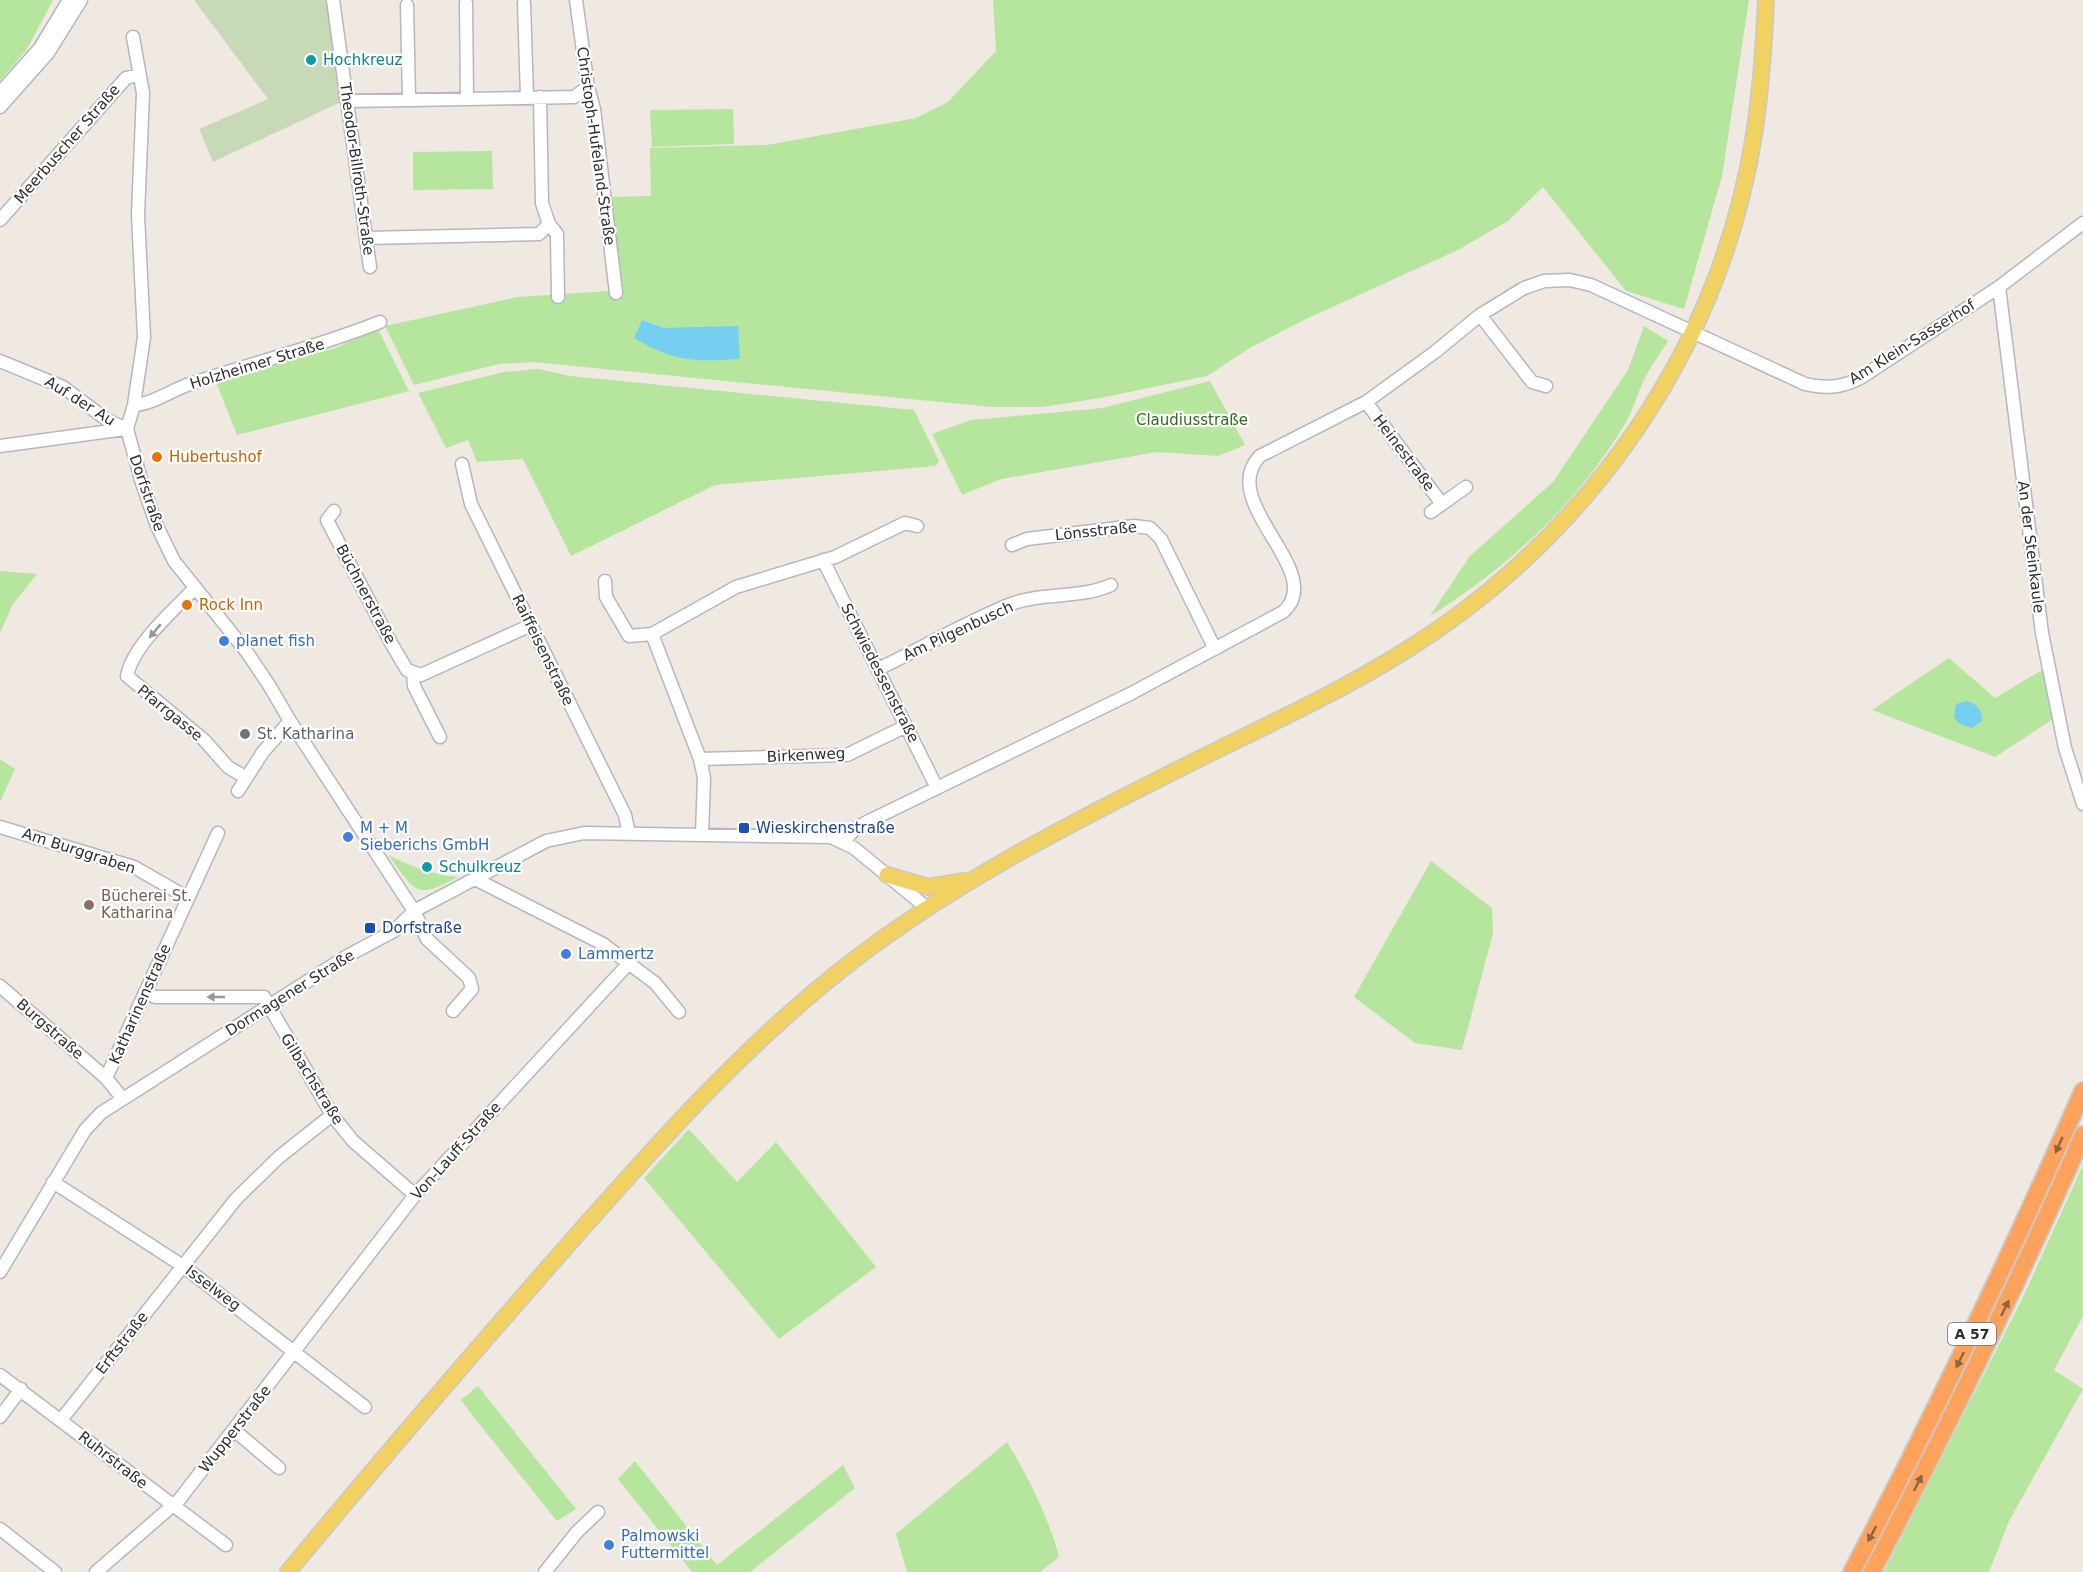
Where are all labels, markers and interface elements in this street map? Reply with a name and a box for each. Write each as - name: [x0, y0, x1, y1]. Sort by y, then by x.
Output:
- street label: Christoph-Hufeland-Straße: [573, 46, 619, 246]
- place label: Hochkreuz: [323, 51, 402, 69]
- marker: Hochkreuz: [304, 53, 318, 67]
- street label: Meerbuscher Straße: [10, 81, 124, 207]
- street label: Theodor-Billroth-Straße: [336, 81, 378, 256]
- street label: Am Klein-Sasserhof: [1846, 295, 1979, 388]
- street label: Holzheimer Straße: [188, 335, 326, 393]
- street label: Auf der Au: [42, 372, 118, 430]
- park label: Claudiusstraße: [1136, 411, 1248, 429]
- street label: Heinestraße: [1369, 411, 1439, 495]
- place label: Hubertushof: [169, 448, 263, 466]
- marker: Hubertushof: [150, 450, 164, 464]
- street label: Dorfstraße: [125, 452, 169, 534]
- street label: An der Steinkaule: [2014, 480, 2048, 614]
- street label: Lönsstraße: [1054, 518, 1138, 544]
- street label: Büchnerstraße: [332, 541, 400, 647]
- street label: Raiffeisenstraße: [508, 591, 578, 709]
- place label: Rock Inn: [199, 596, 263, 614]
- marker: Rock Inn: [180, 598, 194, 612]
- street label: Am Pilgenbusch: [900, 598, 1016, 664]
- street label: Schwiedessenstraße: [837, 600, 923, 746]
- one-way arrow: [149, 623, 162, 639]
- place label: planet fish: [236, 632, 315, 650]
- marker: planet fish: [217, 634, 231, 648]
- street label: Pfarrgasse: [134, 681, 206, 745]
- place label: St. Katharina: [257, 725, 354, 743]
- marker: St. Katharina: [238, 727, 252, 741]
- street label: Birkenweg: [766, 744, 846, 766]
- place label: M + M Sieberichs GmbH: [360, 819, 489, 854]
- place label: Wieskirchenstraße: [756, 819, 895, 837]
- marker: Wieskirchenstraße: [737, 821, 751, 835]
- street label: Am Burggraben: [20, 824, 138, 878]
- marker: M + M Sieberichs GmbH: [341, 830, 355, 844]
- place label: Schulkreuz: [439, 858, 521, 876]
- marker: Schulkreuz: [420, 860, 434, 874]
- place label: Bücherei St. Katharina: [101, 887, 192, 922]
- marker: Bücherei St. Katharina: [82, 898, 96, 912]
- place label: Dorfstraße: [382, 919, 462, 937]
- marker: Dorfstraße: [363, 921, 377, 935]
- street label: Katharinenstraße: [105, 941, 175, 1067]
- place label: Lammertz: [578, 945, 654, 963]
- street label: Dormagener Straße: [222, 946, 358, 1040]
- marker: Lammertz: [559, 947, 573, 961]
- one-way arrow: [206, 992, 225, 1002]
- street label: Burgstraße: [13, 995, 87, 1063]
- street label: Gilbachstraße: [277, 1030, 347, 1128]
- street label: Von-Lauff-Straße: [407, 1098, 505, 1204]
- one-way arrow: [2054, 1136, 2064, 1154]
- street label: Isselweg: [182, 1261, 244, 1315]
- one-way arrow: [2000, 1299, 2009, 1316]
- street label: Erftstraße: [92, 1308, 152, 1378]
- road number: A 57: [1948, 1323, 1996, 1345]
- one-way arrow: [1955, 1352, 1965, 1369]
- street label: Wupperstraße: [195, 1382, 275, 1476]
- street label: Ruhrstraße: [75, 1427, 151, 1493]
- one-way arrow: [1913, 1474, 1923, 1491]
- one-way arrow: [1867, 1526, 1877, 1543]
- place label: Palmowski Futtermittel: [621, 1527, 709, 1562]
- marker: Palmowski Futtermittel: [602, 1538, 616, 1552]

